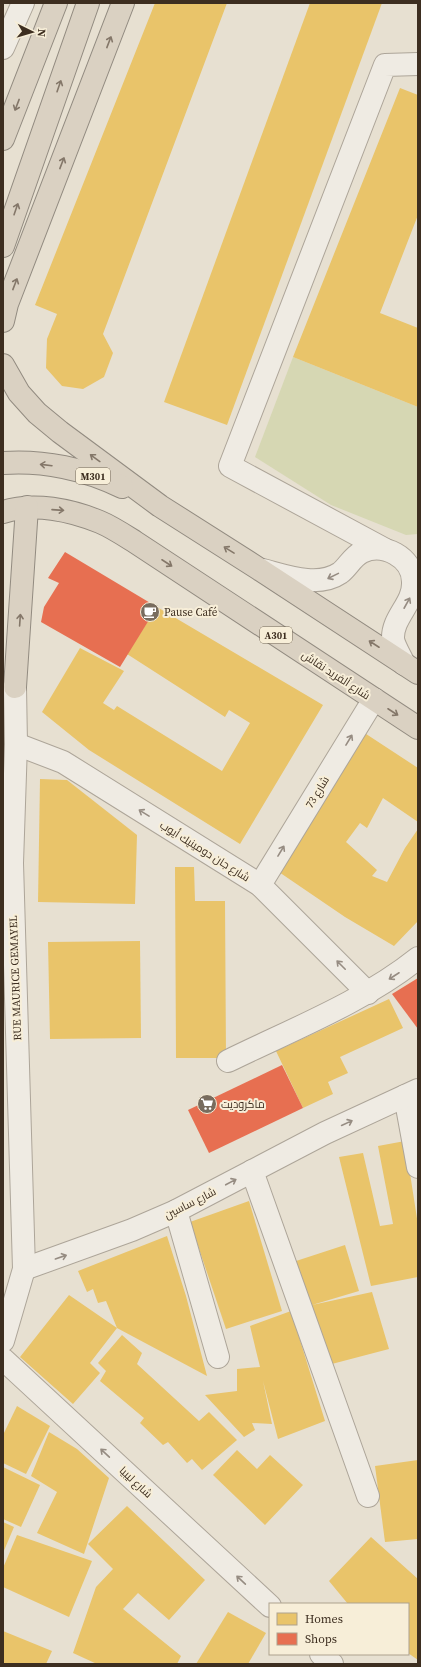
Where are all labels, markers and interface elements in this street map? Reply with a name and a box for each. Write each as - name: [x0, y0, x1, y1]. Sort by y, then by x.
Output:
- north arrow: [12, 12, 52, 52]
- text: N: [34, 28, 49, 37]
- one-way arrow: [105, 36, 113, 48]
- one-way arrow: [55, 81, 63, 93]
- one-way arrow: [12, 98, 20, 110]
- one-way arrow: [58, 157, 66, 169]
- one-way arrow: [12, 203, 20, 215]
- one-way arrow: [11, 279, 19, 291]
- one-way arrow: [90, 454, 101, 462]
- one-way arrow: [39, 461, 52, 469]
- road number: M301: [76, 468, 110, 484]
- one-way arrow: [51, 506, 64, 513]
- one-way arrow: [224, 546, 235, 554]
- one-way arrow: [162, 559, 173, 568]
- one-way arrow: [327, 573, 339, 580]
- one-way arrow: [404, 597, 411, 609]
- cafe icon: Pause Café: [139, 601, 161, 623]
- place label: Pause Café: [164, 605, 218, 620]
- one-way arrow: [16, 614, 23, 627]
- road number: A301: [260, 627, 292, 643]
- one-way arrow: [368, 640, 379, 648]
- street label: شارع ألفريد نقاش: [299, 648, 373, 703]
- one-way arrow: [387, 708, 398, 716]
- one-way arrow: [345, 734, 353, 746]
- street label: شارع 73: [302, 773, 333, 811]
- one-way arrow: [138, 808, 150, 816]
- street label: شارع جان دومينيك أيوب: [157, 818, 253, 885]
- one-way arrow: [277, 845, 285, 857]
- street label: RUE MAURICE GEMAYEL: [6, 915, 25, 1041]
- one-way arrow: [336, 960, 346, 970]
- one-way arrow: [388, 973, 400, 981]
- supermarket icon: ماكروديت: [196, 1093, 218, 1115]
- place label: ماكروديت: [221, 1097, 265, 1112]
- one-way arrow: [340, 1119, 352, 1126]
- one-way arrow: [225, 1178, 237, 1185]
- street label: شارع ساسين: [162, 1184, 219, 1223]
- one-way arrow: [54, 1253, 67, 1260]
- one-way arrow: [100, 1449, 110, 1458]
- street label: شارع ليبيا: [116, 1463, 155, 1501]
- one-way arrow: [237, 1576, 247, 1585]
- legend: [269, 1603, 409, 1655]
- text: Homes: [305, 1611, 343, 1627]
- text: Shops: [305, 1631, 337, 1647]

